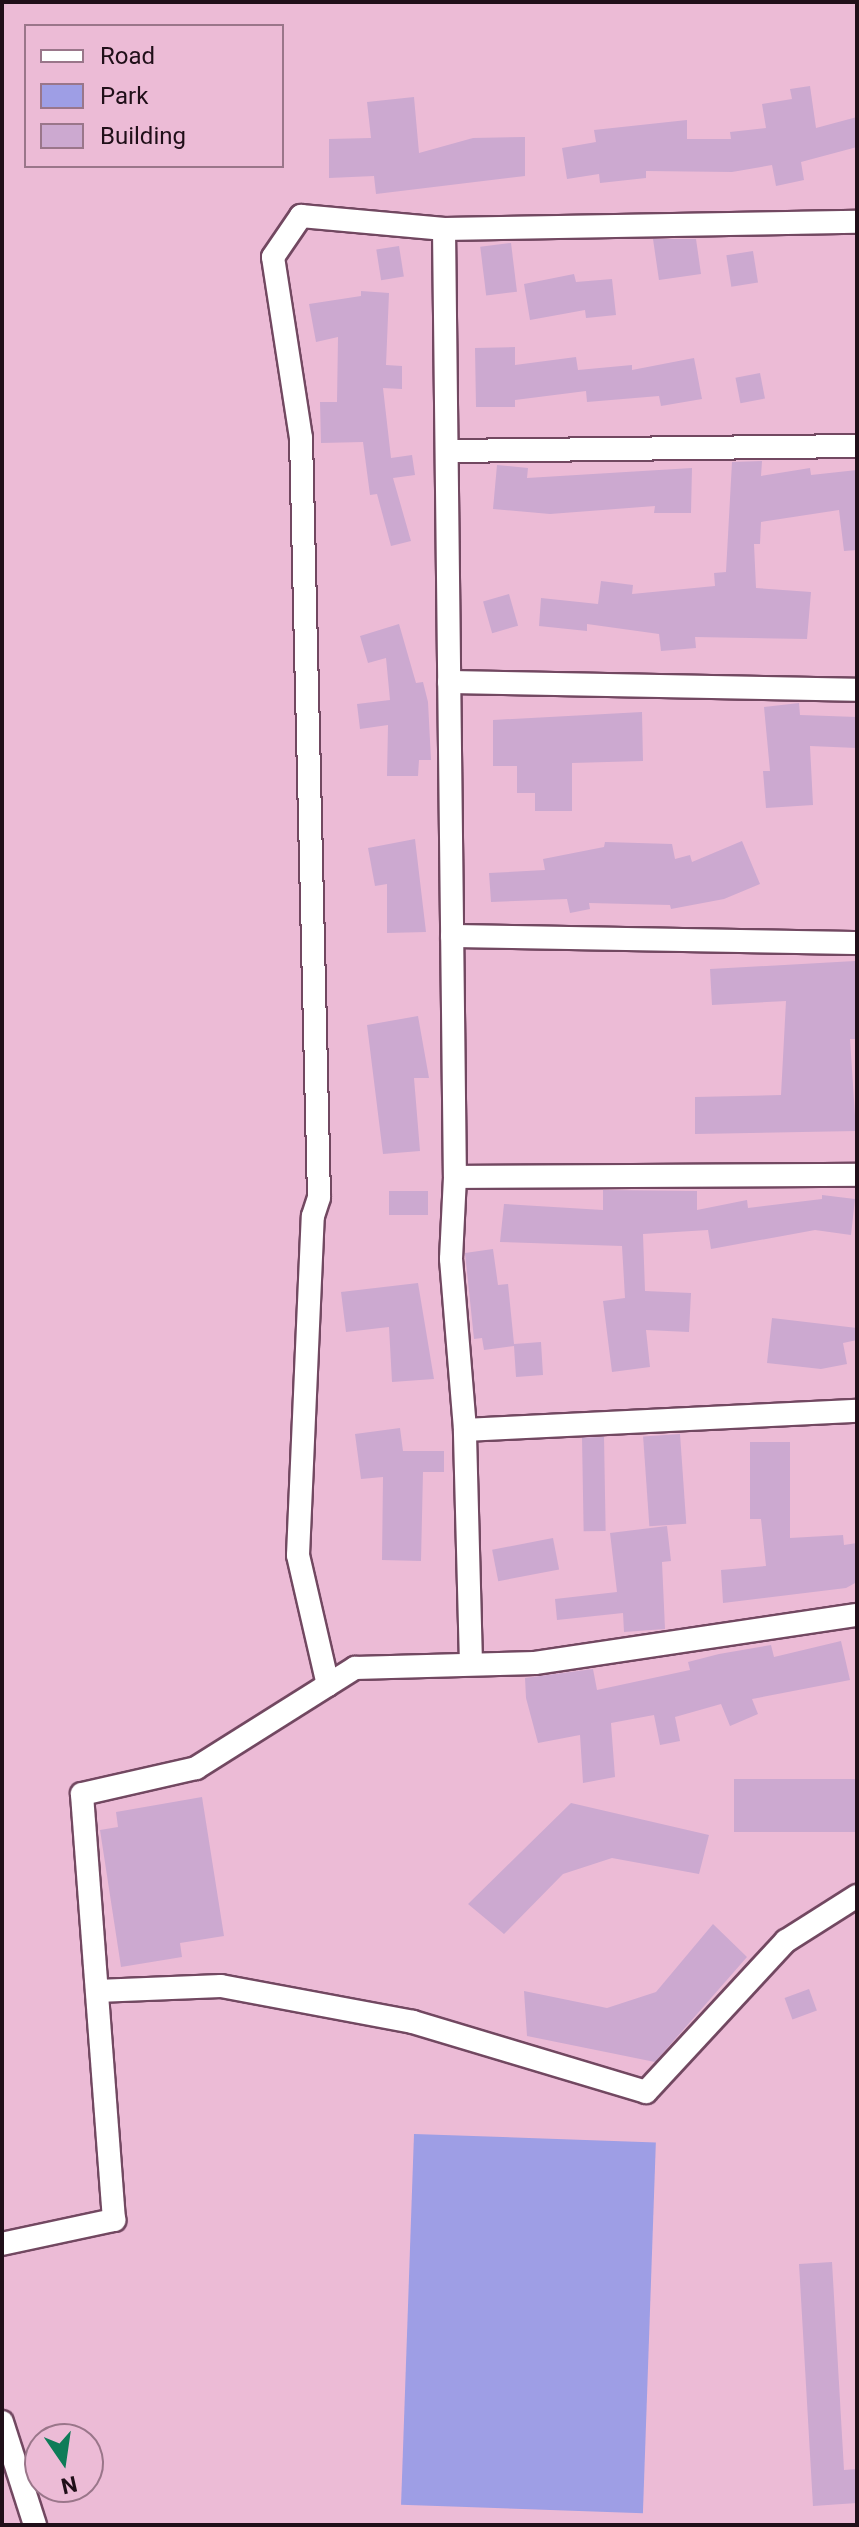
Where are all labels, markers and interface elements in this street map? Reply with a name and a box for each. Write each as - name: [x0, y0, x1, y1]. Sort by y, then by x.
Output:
- legend: [24, 24, 284, 168]
- text: Road: [100, 42, 155, 70]
- text: Park: [100, 82, 148, 110]
- text: Building: [100, 122, 186, 150]
- north arrow: [24, 2423, 104, 2503]
- text: N: [59, 2471, 79, 2499]

